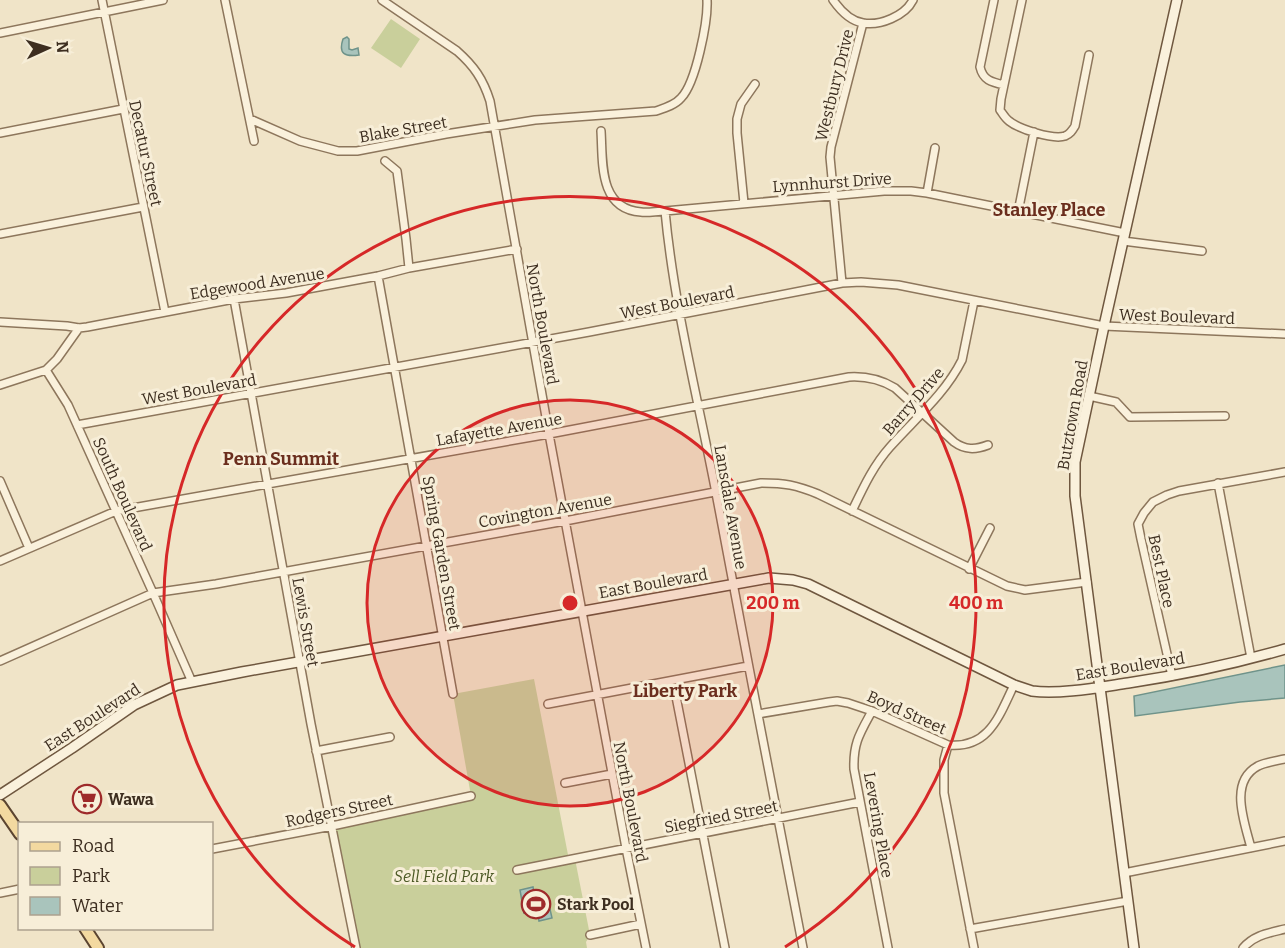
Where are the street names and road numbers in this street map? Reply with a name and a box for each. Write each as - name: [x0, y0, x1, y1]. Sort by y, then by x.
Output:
- street label: Westbury Drive: [811, 27, 858, 143]
- street label: Decatur Street: [125, 98, 166, 208]
- street label: Blake Street: [358, 112, 449, 147]
- street label: Lynnhurst Drive: [772, 169, 892, 196]
- street label: North Boulevard: [522, 262, 563, 387]
- street label: Edgewood Avenue: [188, 263, 326, 304]
- street label: West Boulevard: [618, 282, 736, 323]
- street label: West Boulevard: [1119, 305, 1236, 328]
- street label: Butztown Road: [1053, 358, 1092, 472]
- street label: Barry Drive: [879, 363, 948, 439]
- street label: West Boulevard: [140, 370, 258, 409]
- street label: Lafayette Avenue: [435, 409, 564, 450]
- street label: South Boulevard: [89, 434, 156, 555]
- street label: Lansdale Avenue: [710, 443, 751, 571]
- street label: Spring Garden Street: [419, 474, 464, 632]
- street label: Covington Avenue: [477, 489, 613, 532]
- street label: Best Place: [1144, 533, 1179, 610]
- street label: East Boulevard: [597, 564, 710, 602]
- street label: Lewis Street: [288, 576, 323, 669]
- street label: East Boulevard: [1074, 648, 1187, 685]
- street label: East Boulevard: [41, 679, 144, 755]
- street label: Boyd Street: [864, 686, 950, 739]
- street label: North Boulevard: [609, 740, 652, 865]
- street label: Levering Place: [860, 771, 897, 879]
- street label: Rodgers Street: [284, 790, 395, 831]
- street label: Siegfried Street: [663, 796, 780, 837]

